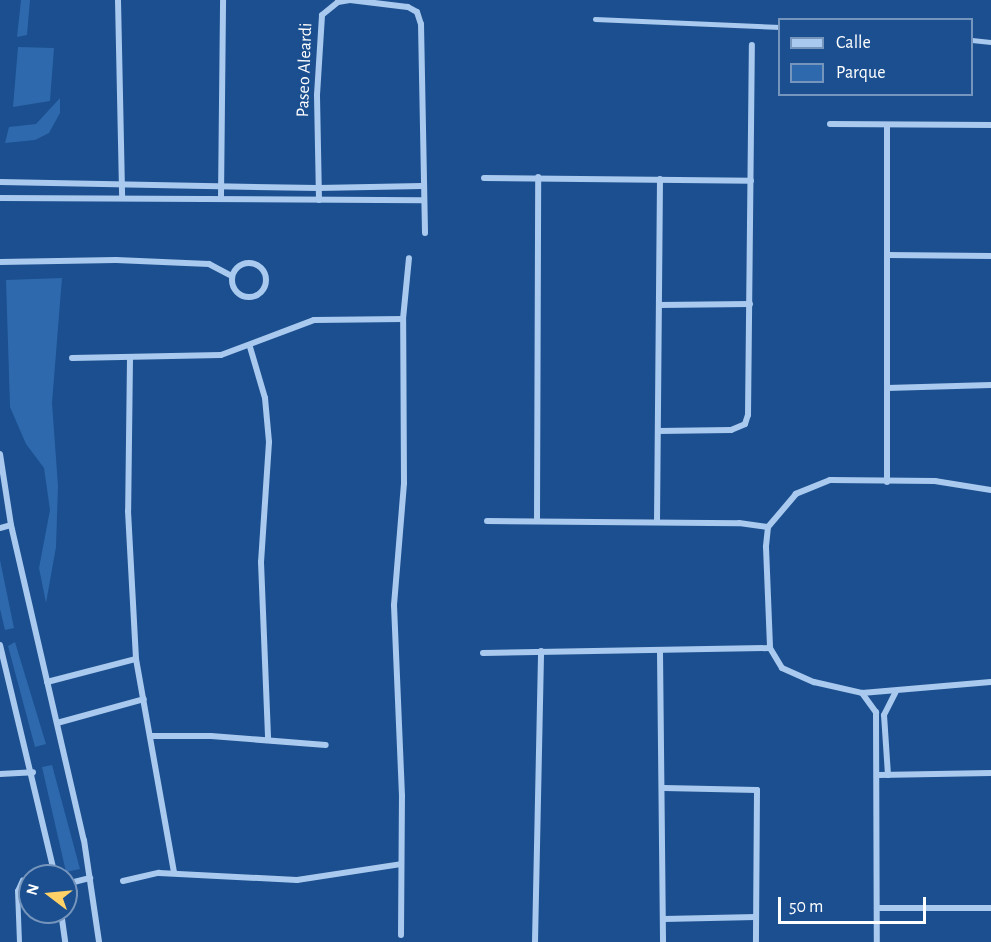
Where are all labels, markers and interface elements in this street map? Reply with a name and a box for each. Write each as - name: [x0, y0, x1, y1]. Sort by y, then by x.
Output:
- legend: [778, 18, 973, 96]
- street label: Paseo Aleardi: [293, 22, 317, 118]
- text: Calle: [836, 34, 871, 52]
- text: Parque: [836, 64, 885, 82]
- north arrow: [18, 864, 78, 924]
- text: N: [23, 882, 42, 897]
- scale bar: [781, 885, 930, 923]
- text: 50 m: [789, 898, 823, 916]

